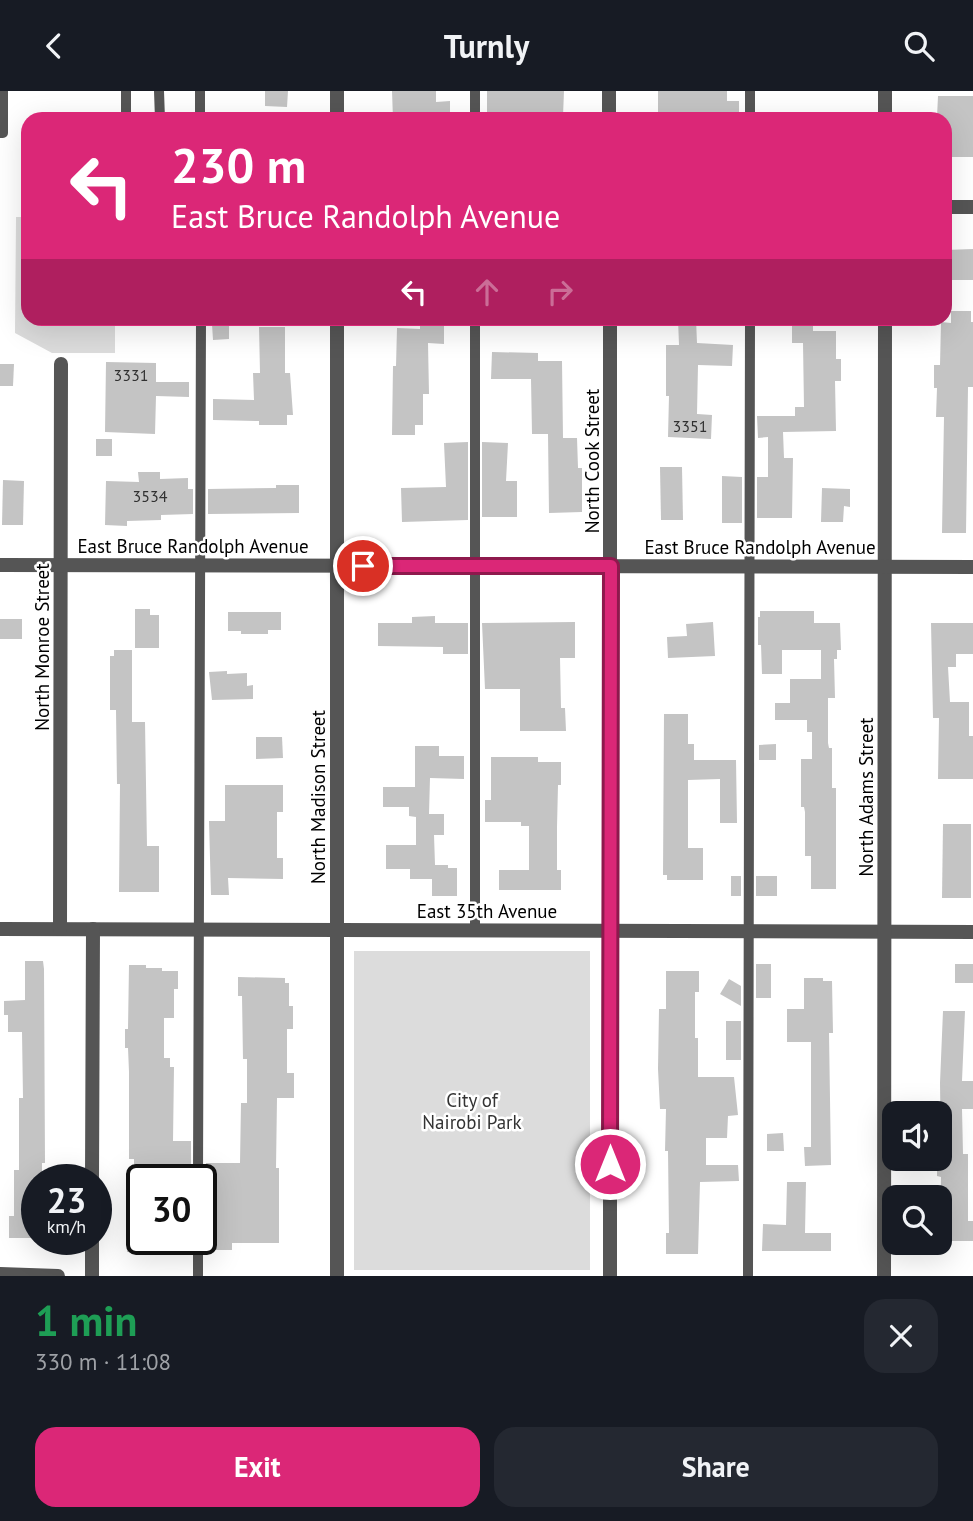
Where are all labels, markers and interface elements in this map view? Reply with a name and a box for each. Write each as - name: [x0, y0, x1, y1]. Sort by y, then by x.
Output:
- text: Turnly: [444, 25, 529, 67]
- icon: back: [35, 27, 73, 65]
- icon: search: [900, 27, 938, 65]
- text: 230 m: [171, 133, 306, 197]
- icon: left: [56, 140, 147, 231]
- text: East Bruce Randolph Avenue: [171, 195, 560, 237]
- icon: left: [395, 273, 433, 311]
- icon: ahead: [468, 273, 506, 311]
- icon: right: [541, 273, 579, 311]
- house number: 3331: [114, 365, 148, 385]
- street label: North Cook Street: [580, 388, 604, 533]
- house number: 3351: [673, 416, 707, 436]
- house number: 3534: [133, 486, 168, 506]
- street label: East Bruce Randolph Avenue: [77, 534, 309, 558]
- street label: East Bruce Randolph Avenue: [644, 535, 876, 559]
- pin: [333, 536, 393, 596]
- icon: arrive: [344, 547, 382, 585]
- street label: North Monroe Street: [30, 563, 54, 731]
- street label: North Madison Street: [306, 710, 330, 884]
- street label: North Adams Street: [854, 717, 878, 877]
- street label: East 35th Avenue: [417, 899, 557, 923]
- park label: City of Nairobi Park: [422, 1088, 522, 1134]
- map controls: [882, 1101, 952, 1255]
- button: sound: [882, 1101, 952, 1171]
- position arrow: [573, 1127, 647, 1201]
- speed limit sign: 30: [126, 1164, 217, 1255]
- text: 23: [47, 1177, 86, 1223]
- button: search: [882, 1185, 952, 1255]
- text: km/h: [47, 1215, 86, 1238]
- text: 1 min: [35, 1293, 137, 1348]
- button: close: [864, 1299, 938, 1373]
- text: 330 m · 11:08: [35, 1347, 171, 1376]
- button: Exit: [35, 1427, 480, 1507]
- button: Share: [494, 1427, 938, 1507]

